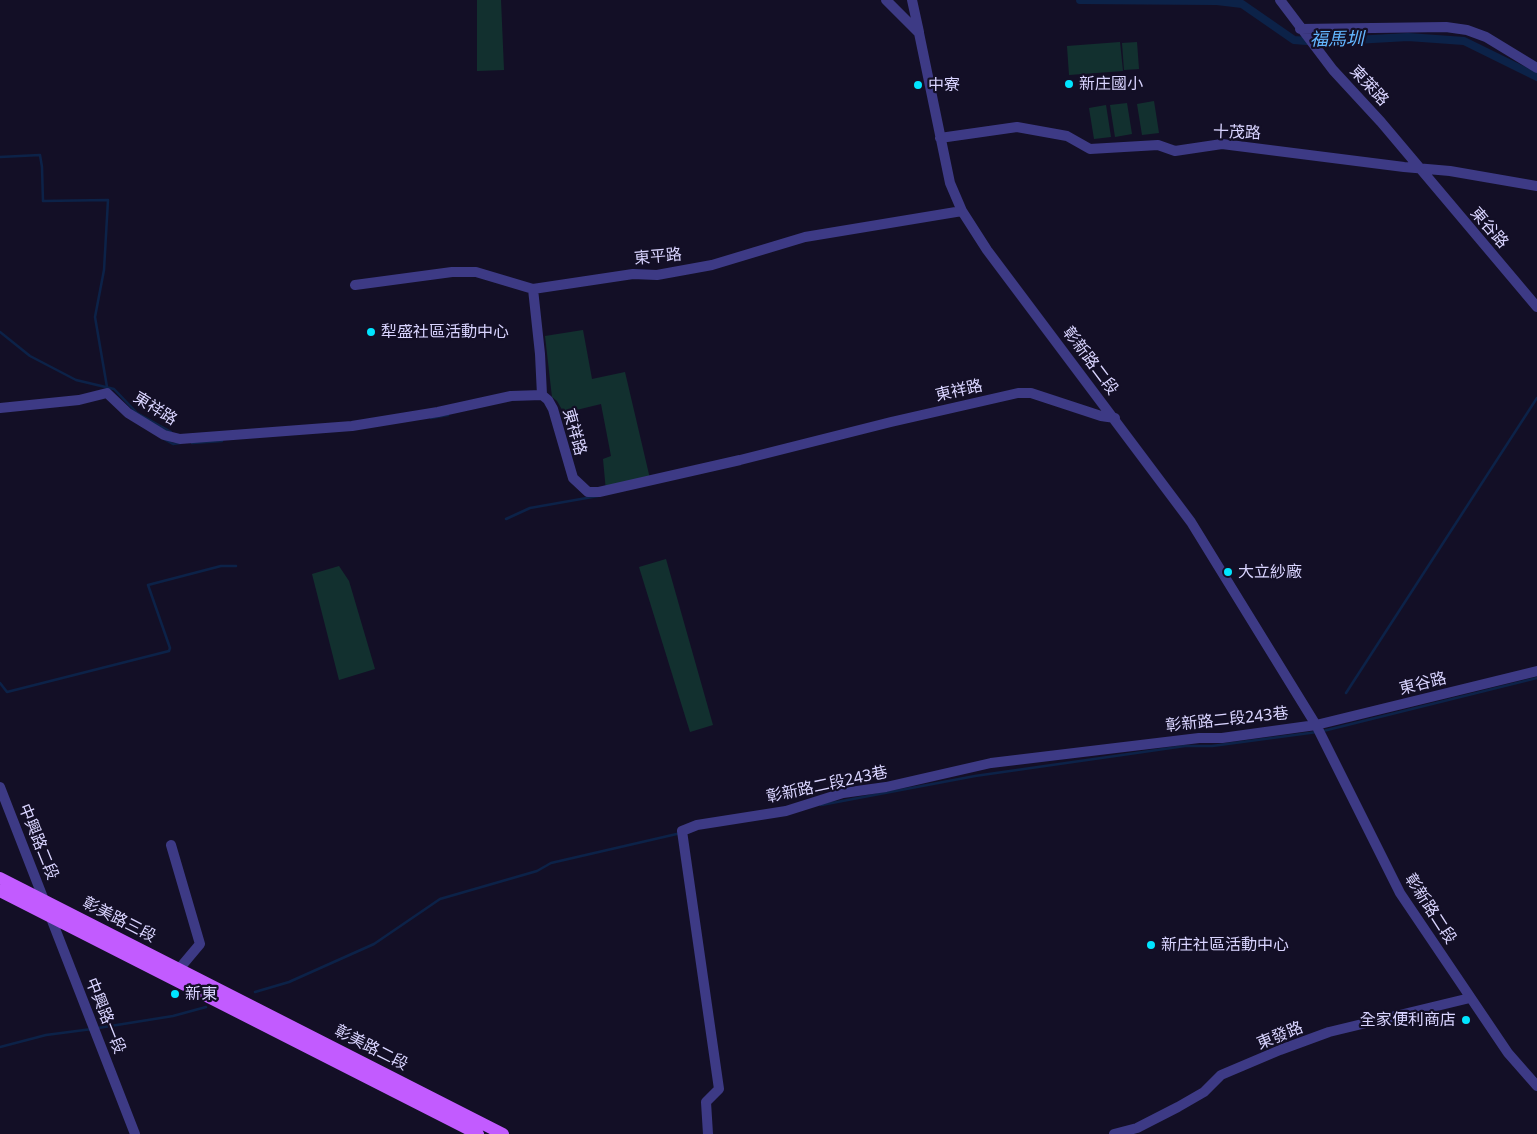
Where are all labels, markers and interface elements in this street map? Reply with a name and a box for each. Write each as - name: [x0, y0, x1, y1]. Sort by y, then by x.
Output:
- water label: 福馬圳: [1310, 29, 1364, 51]
- street label: 東萊路: [1346, 62, 1392, 110]
- place label: 新庄國小: [1079, 74, 1143, 94]
- place label: 中寮: [928, 75, 960, 95]
- marker: 新庄國小: [1063, 78, 1075, 90]
- marker: 中寮: [912, 79, 924, 91]
- street label: 十茂路: [1213, 123, 1261, 143]
- street label: 東谷路: [1466, 204, 1512, 252]
- street label: 東平路: [633, 245, 683, 269]
- place label: 犁盛社區活動中心: [381, 322, 509, 342]
- street label: 彰新路二段: [1058, 323, 1122, 399]
- marker: 犁盛社區活動中心: [365, 326, 377, 338]
- street label: 東祥路: [933, 376, 985, 406]
- street label: 東祥路: [130, 388, 180, 430]
- street label: 東祥路: [558, 406, 590, 458]
- place label: 大立紗廠: [1238, 562, 1302, 582]
- marker: 大立紗廠: [1222, 566, 1234, 578]
- street label: 東谷路: [1397, 669, 1449, 699]
- street label: 彰新路二段243巷: [1165, 704, 1289, 736]
- street label: 彰新路二段243巷: [765, 763, 889, 807]
- street label: 中興路二段: [14, 801, 62, 883]
- street label: 彰新路二段: [1400, 870, 1460, 948]
- street label: 彰美路三段: [79, 893, 159, 947]
- place label: 新庄社區活動中心: [1161, 935, 1289, 955]
- marker: 新庄社區活動中心: [1145, 939, 1157, 951]
- street label: 中興路一段: [81, 975, 129, 1057]
- place label: 新東: [185, 984, 217, 1004]
- marker: 新東: [169, 988, 181, 1000]
- place label: 全家便利商店: [1360, 1010, 1456, 1030]
- marker: 全家便利商店: [1460, 1014, 1472, 1026]
- street label: 東發路: [1254, 1018, 1306, 1054]
- street label: 彰美路二段: [331, 1021, 411, 1075]

